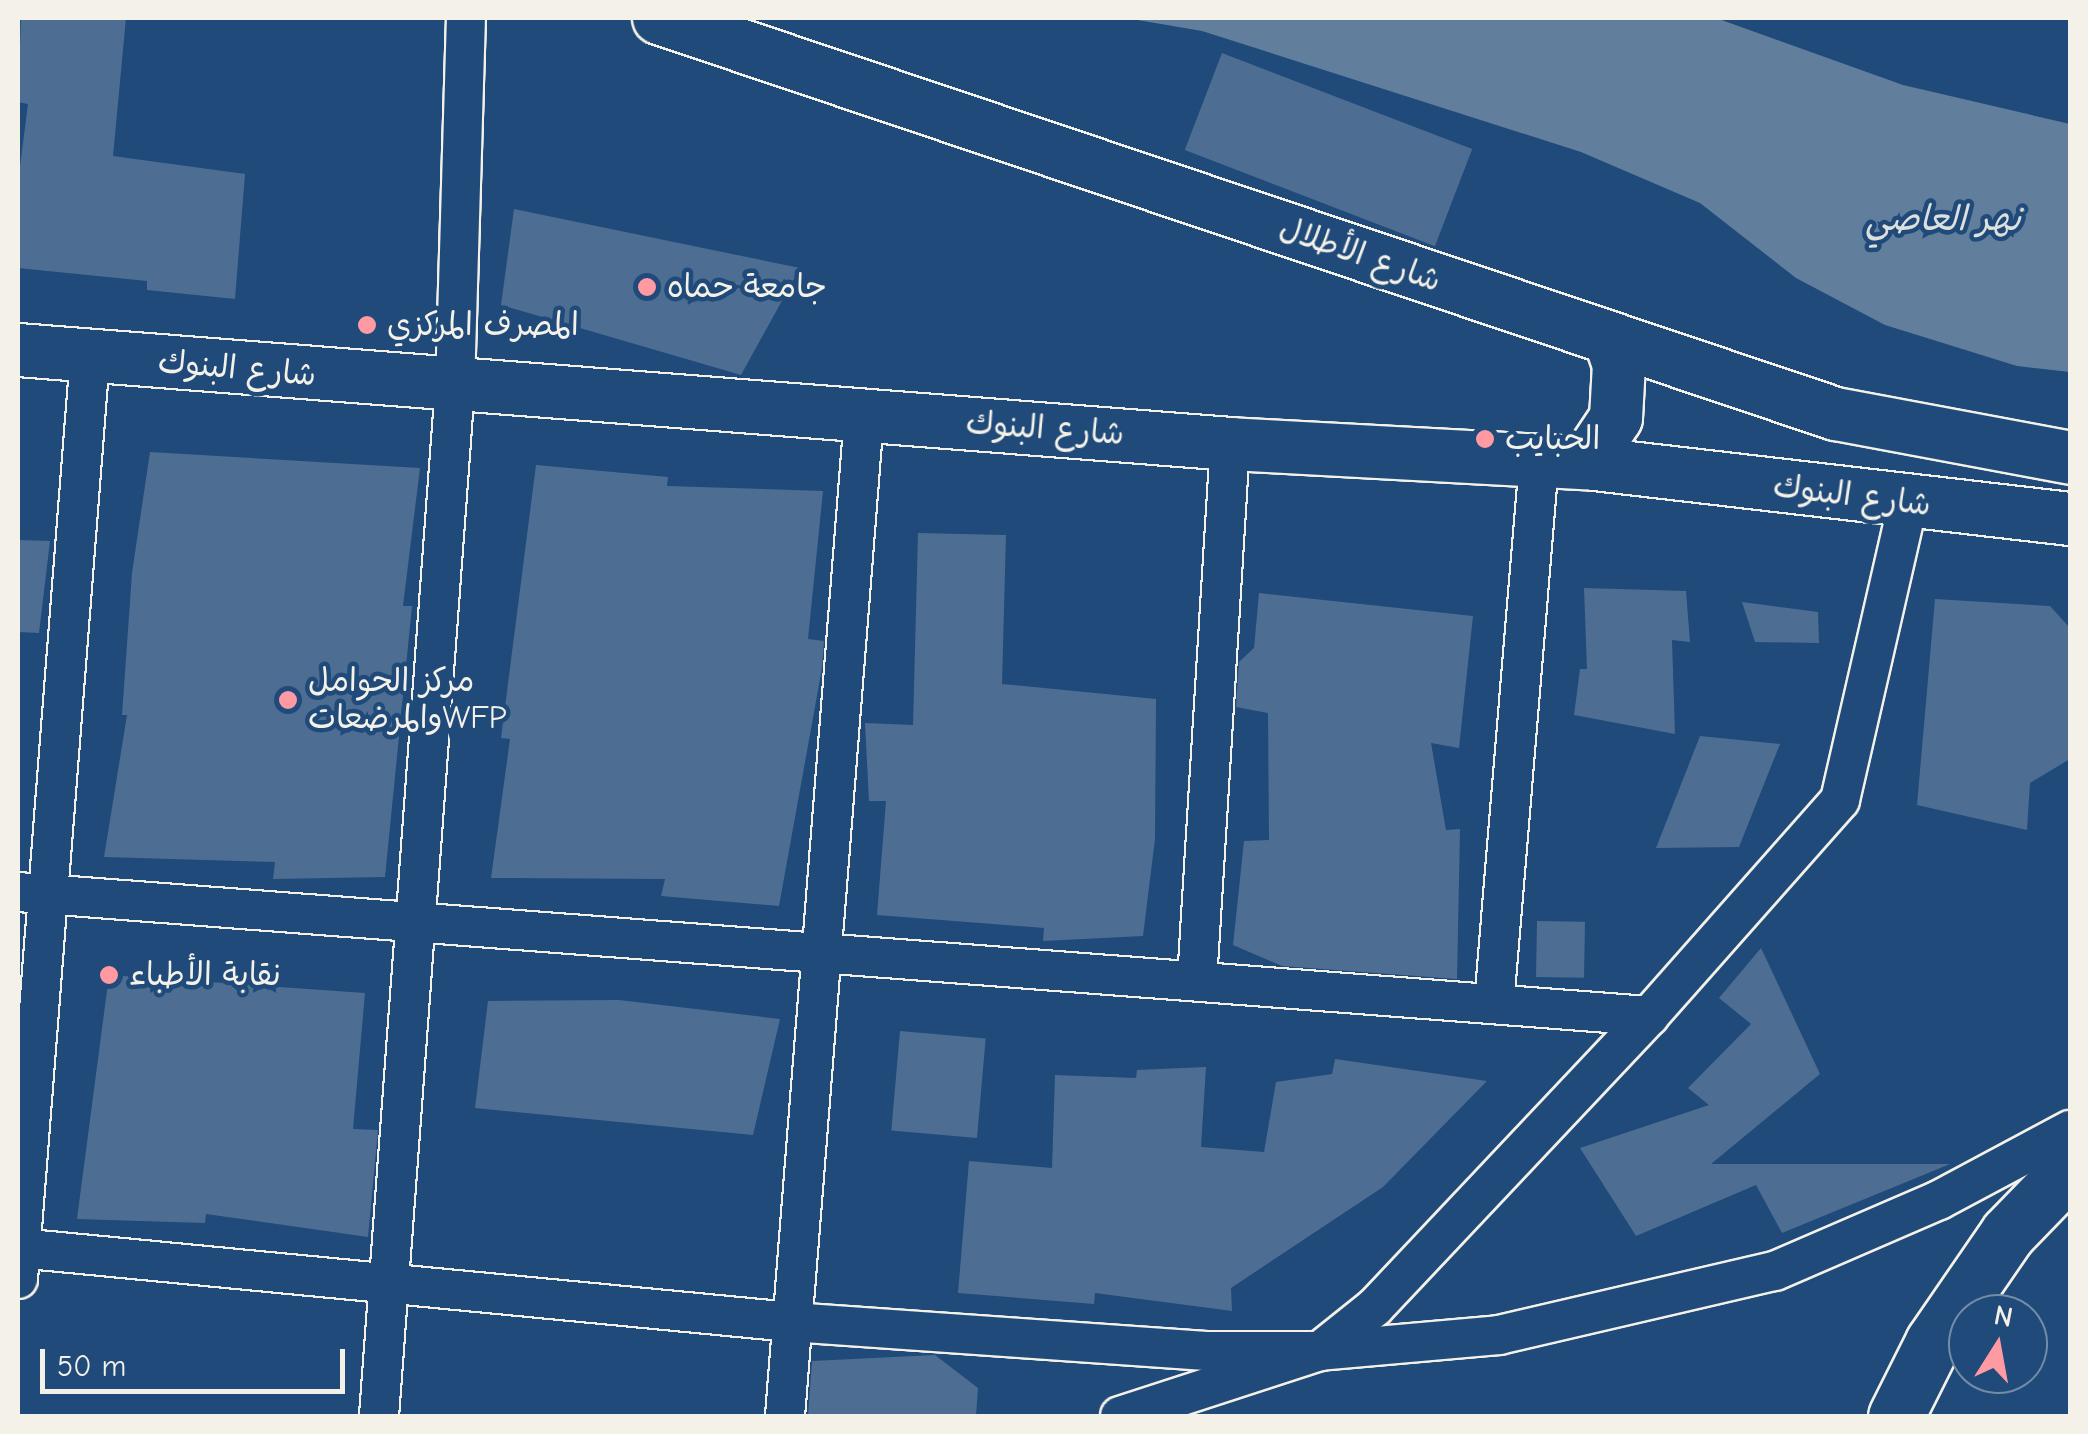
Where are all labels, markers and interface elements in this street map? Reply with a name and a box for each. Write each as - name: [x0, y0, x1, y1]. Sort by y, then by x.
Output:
- water label: نهر العاصي: [1865, 198, 2021, 240]
- street label: شارع الأطلال: [1274, 209, 1446, 301]
- place label: جامعة حماه: [667, 268, 827, 306]
- marker: جامعة حماه: [636, 276, 658, 298]
- place label: المصرف المركزي: [387, 306, 579, 344]
- marker: المصرف المركزي: [356, 314, 378, 336]
- street label: شارع البنوك: [156, 343, 318, 395]
- street label: شارع البنوك: [965, 404, 1125, 454]
- place label: الحبايب: [1505, 420, 1600, 458]
- marker: الحبايب: [1474, 428, 1496, 450]
- street label: شارع البنوك: [1771, 467, 1933, 525]
- place label: مركز الحوامل والمرضعاتWFP: [308, 663, 507, 738]
- marker: مركز الحوامل والمرضعاتWFP: [277, 689, 299, 711]
- place label: نقابة الأطباء: [129, 956, 281, 994]
- marker: نقابة الأطباء: [98, 964, 120, 986]
- north arrow: [1948, 1294, 2048, 1394]
- text: N: [1991, 1299, 2015, 1334]
- scale bar: [45, 1329, 350, 1391]
- text: 50 m: [57, 1349, 126, 1384]

